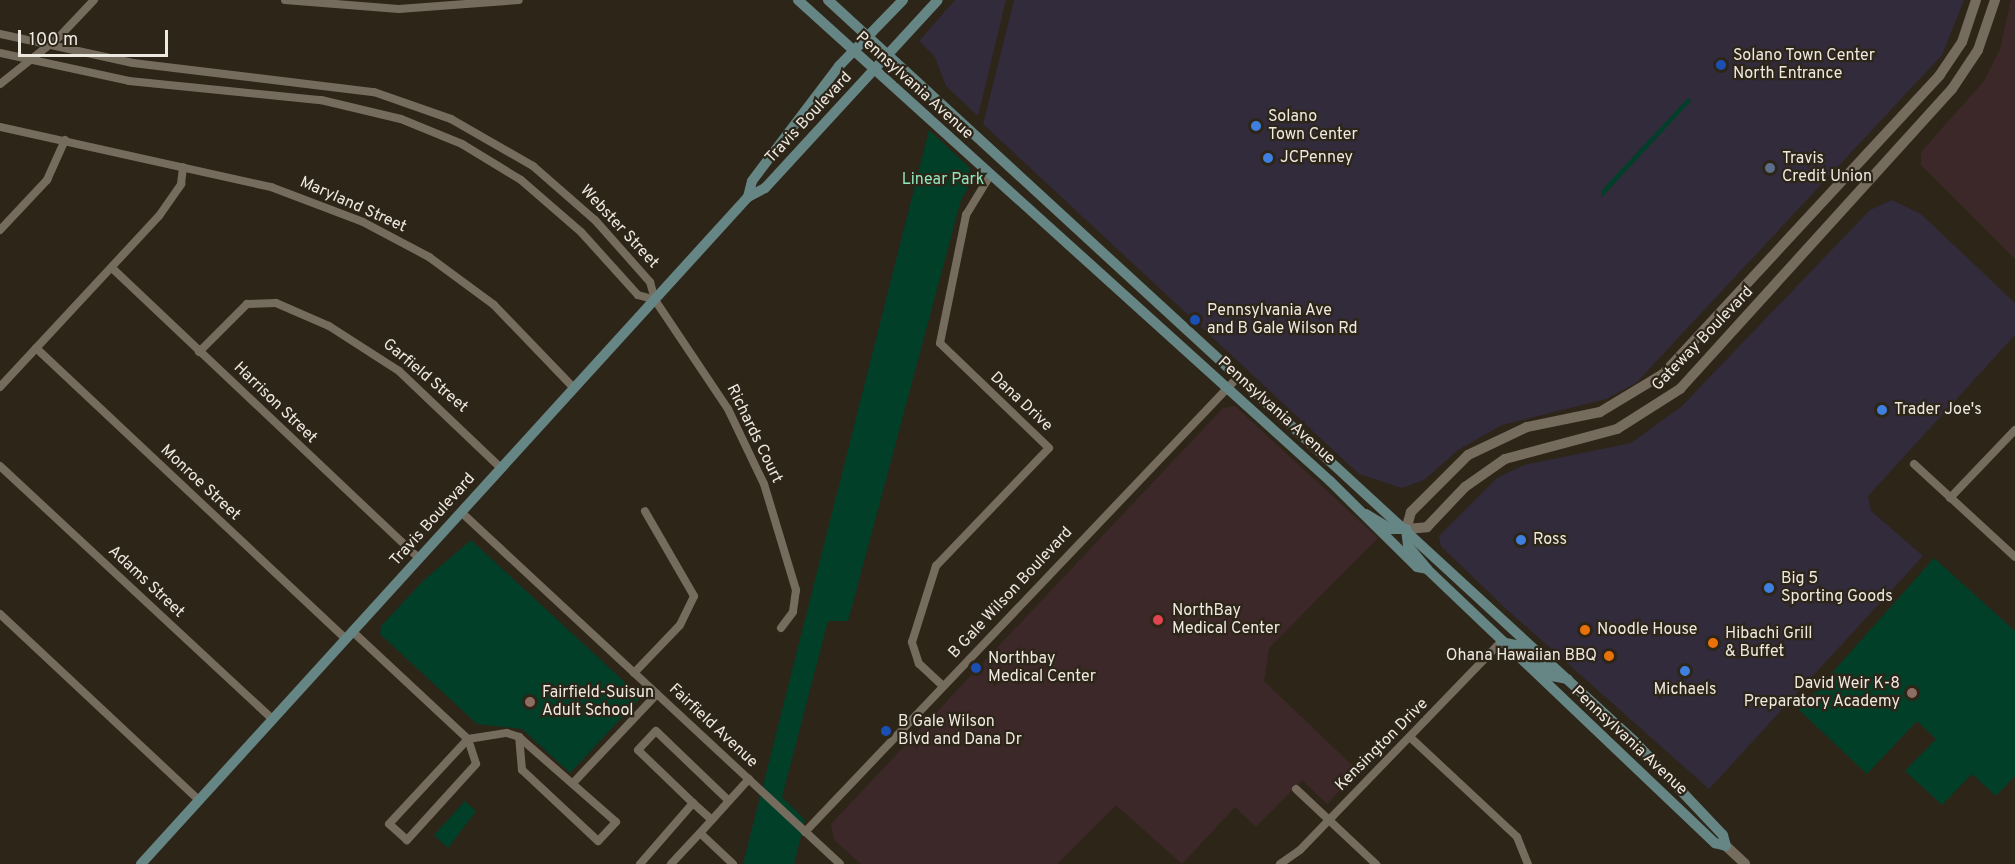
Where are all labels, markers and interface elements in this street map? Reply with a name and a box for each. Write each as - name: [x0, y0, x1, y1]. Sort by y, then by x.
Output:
- scale bar: [21, 18, 171, 56]
- street label: Pennsylvania Avenue: [851, 28, 977, 144]
- text: 100 m: [29, 29, 78, 52]
- place label: Solano Town Center North Entrance: [1733, 46, 1876, 84]
- marker: Solano Town Center North Entrance: [1714, 58, 1728, 72]
- street label: Travis Boulevard: [762, 68, 856, 168]
- place label: Solano Town Center: [1268, 107, 1358, 145]
- marker: Solano Town Center: [1249, 119, 1263, 133]
- place label: JCPenney: [1280, 148, 1353, 168]
- place label: Travis Credit Union: [1782, 149, 1872, 187]
- marker: JCPenney: [1261, 151, 1275, 165]
- marker: Travis Credit Union: [1763, 161, 1777, 175]
- park label: Linear Park: [902, 170, 984, 190]
- street label: Maryland Street: [297, 173, 409, 237]
- street label: Webster Street: [576, 181, 662, 273]
- street label: Gateway Boulevard: [1648, 283, 1758, 395]
- place label: Pennsylvania Ave and B Gale Wilson Rd: [1207, 301, 1358, 339]
- marker: Pennsylvania Ave and B Gale Wilson Rd: [1188, 313, 1202, 327]
- street label: Garfield Street: [379, 335, 471, 417]
- street label: Pennsylvania Avenue: [1213, 353, 1339, 469]
- street label: Harrison Street: [229, 358, 321, 448]
- street label: Dana Drive: [986, 368, 1056, 436]
- street label: Richards Court: [722, 381, 786, 487]
- place label: Trader Joe's: [1894, 400, 1982, 420]
- marker: Trader Joe's: [1875, 403, 1889, 417]
- street label: Monroe Street: [156, 441, 244, 525]
- street label: Travis Boulevard: [386, 470, 480, 570]
- street label: B Gale Wilson Boulevard: [945, 523, 1077, 663]
- place label: Ross: [1533, 530, 1567, 550]
- marker: Ross: [1514, 533, 1528, 547]
- street label: Adams Street: [104, 542, 188, 622]
- place label: Big 5 Sporting Goods: [1781, 569, 1893, 607]
- marker: Big 5 Sporting Goods: [1762, 581, 1776, 595]
- place label: NorthBay Medical Center: [1172, 601, 1280, 639]
- marker: NorthBay Medical Center: [1149, 611, 1167, 629]
- place label: Noodle House: [1597, 620, 1697, 640]
- marker: Noodle House: [1578, 623, 1592, 637]
- place label: Hibachi Grill & Buffet: [1725, 624, 1813, 662]
- marker: Hibachi Grill & Buffet: [1706, 636, 1720, 650]
- place label: Ohana Hawaiian BBQ: [1446, 646, 1597, 666]
- place label: Northbay Medical Center: [988, 649, 1096, 687]
- marker: Ohana Hawaiian BBQ: [1602, 649, 1616, 663]
- marker: Northbay Medical Center: [969, 661, 983, 675]
- marker: Michaels: [1678, 664, 1692, 678]
- place label: David Weir K-8 Preparatory Academy: [1743, 674, 1900, 712]
- street label: Fairfield Avenue: [664, 680, 762, 772]
- place label: Michaels: [1654, 680, 1716, 700]
- street label: Pennsylvania Avenue: [1567, 682, 1691, 800]
- place label: Fairfield-Suisun Adult School: [542, 683, 654, 721]
- marker: David Weir K-8 Preparatory Academy: [1905, 686, 1919, 700]
- marker: Fairfield-Suisun Adult School: [523, 695, 537, 709]
- street label: Kensington Drive: [1332, 695, 1432, 795]
- place label: B Gale Wilson Blvd and Dana Dr: [898, 712, 1022, 750]
- marker: B Gale Wilson Blvd and Dana Dr: [879, 724, 893, 738]

